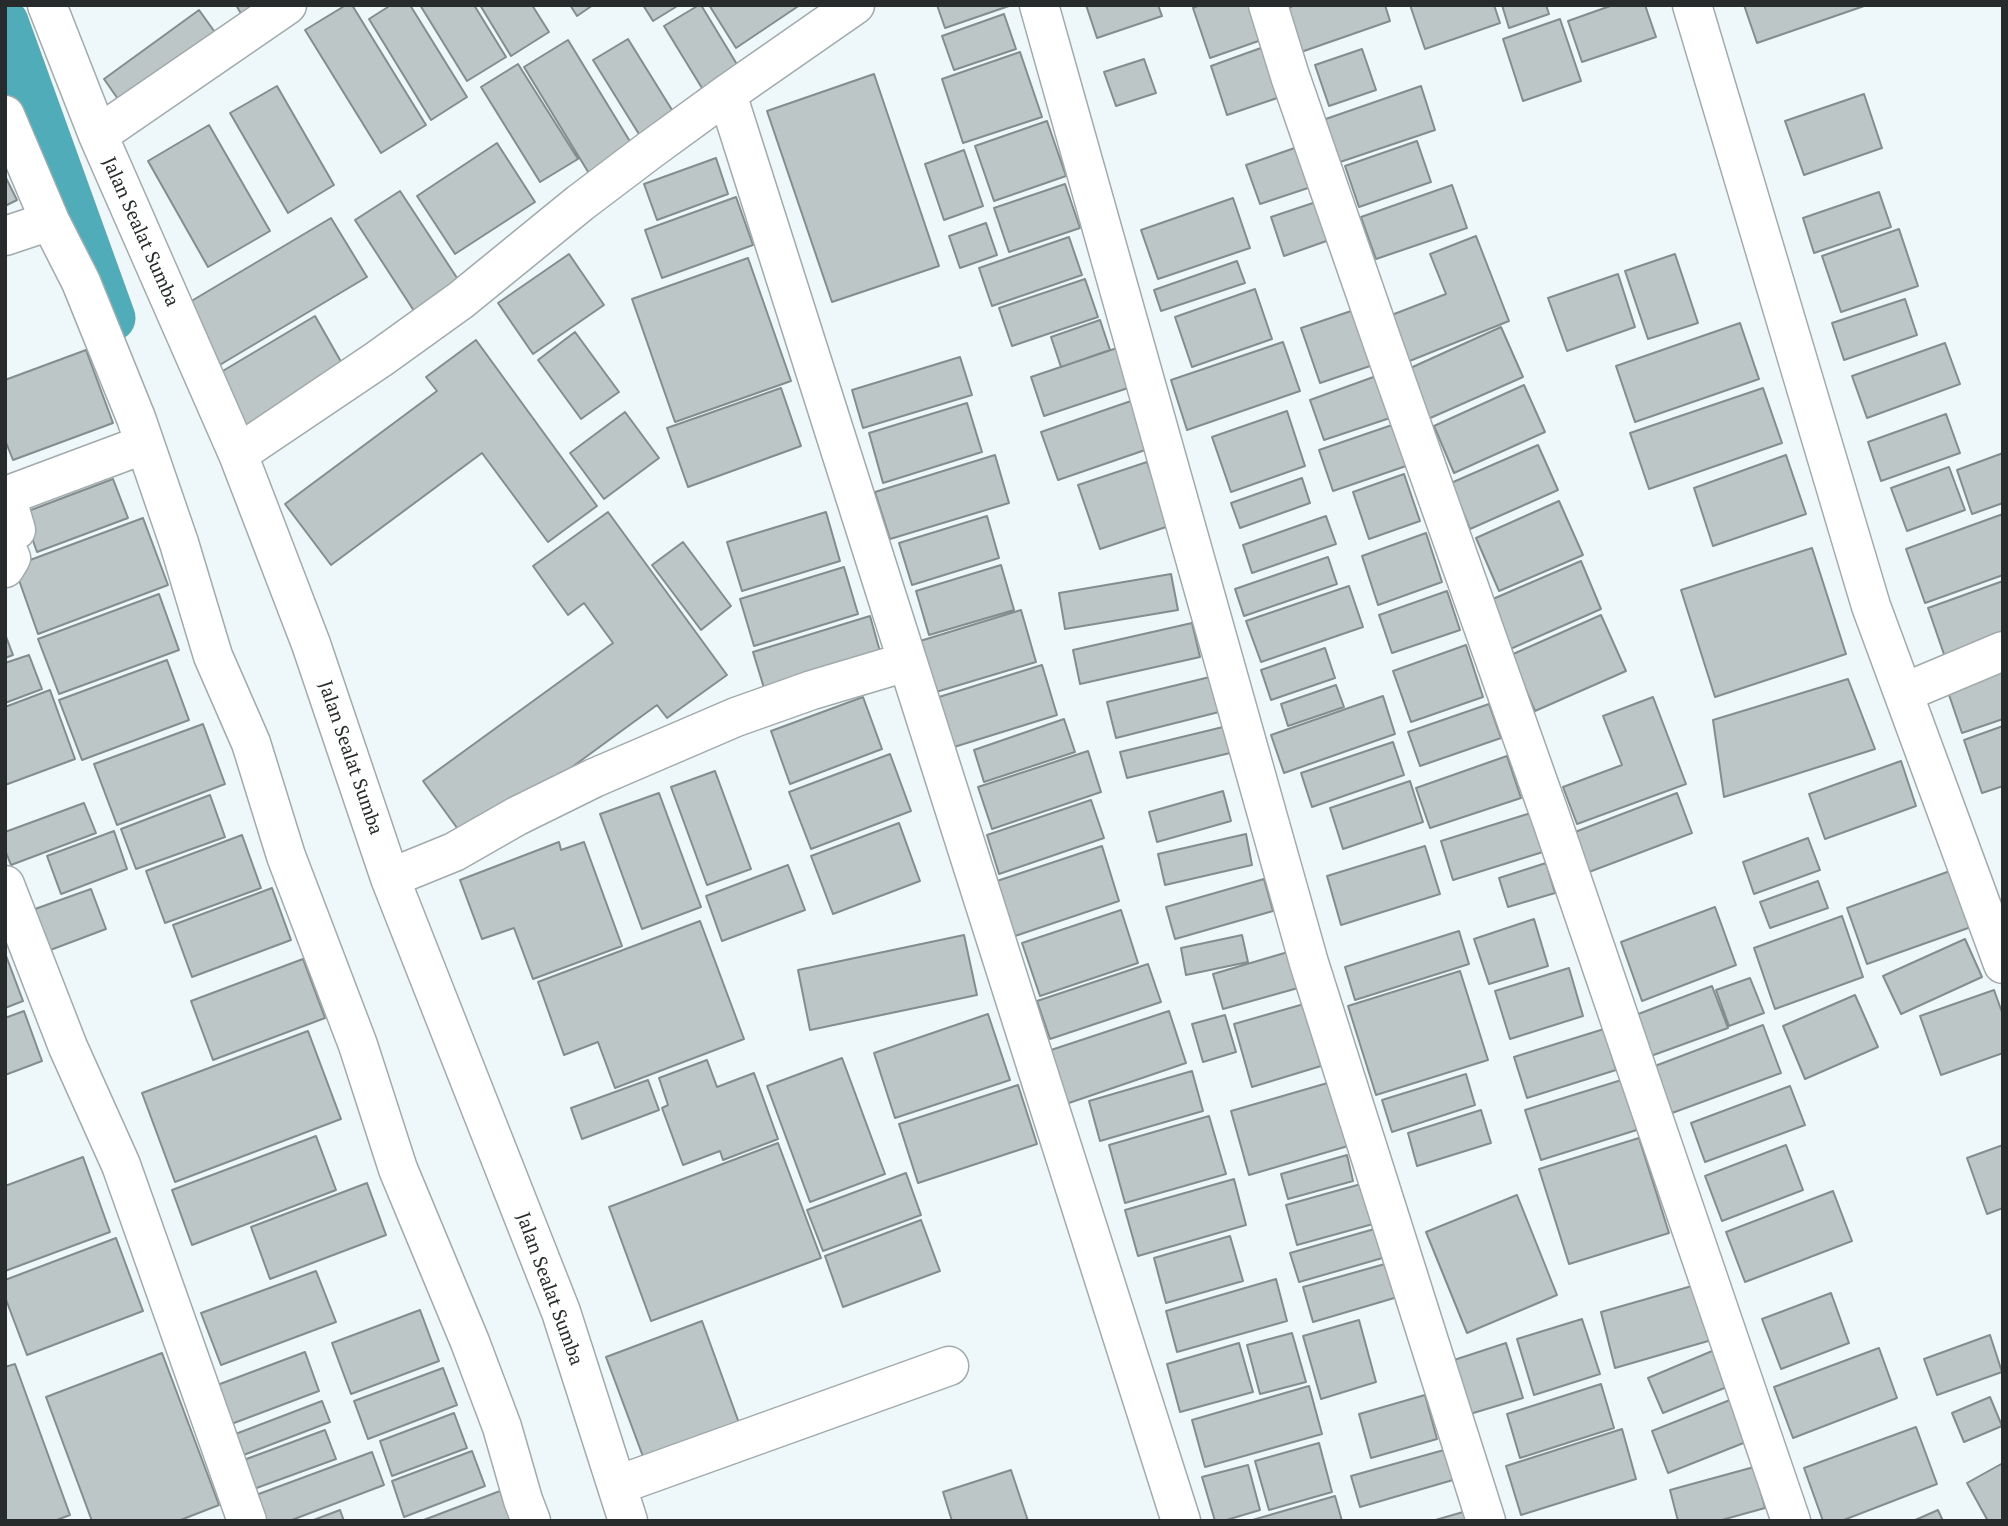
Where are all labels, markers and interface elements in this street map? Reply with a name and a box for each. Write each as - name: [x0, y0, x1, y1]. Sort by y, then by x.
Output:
- street label: Jalan Sealat Sumba: [97, 154, 183, 310]
- street label: Jalan Sealat Sumba: [313, 678, 387, 838]
- street label: Jalan Sealat Sumba: [511, 1209, 587, 1369]

